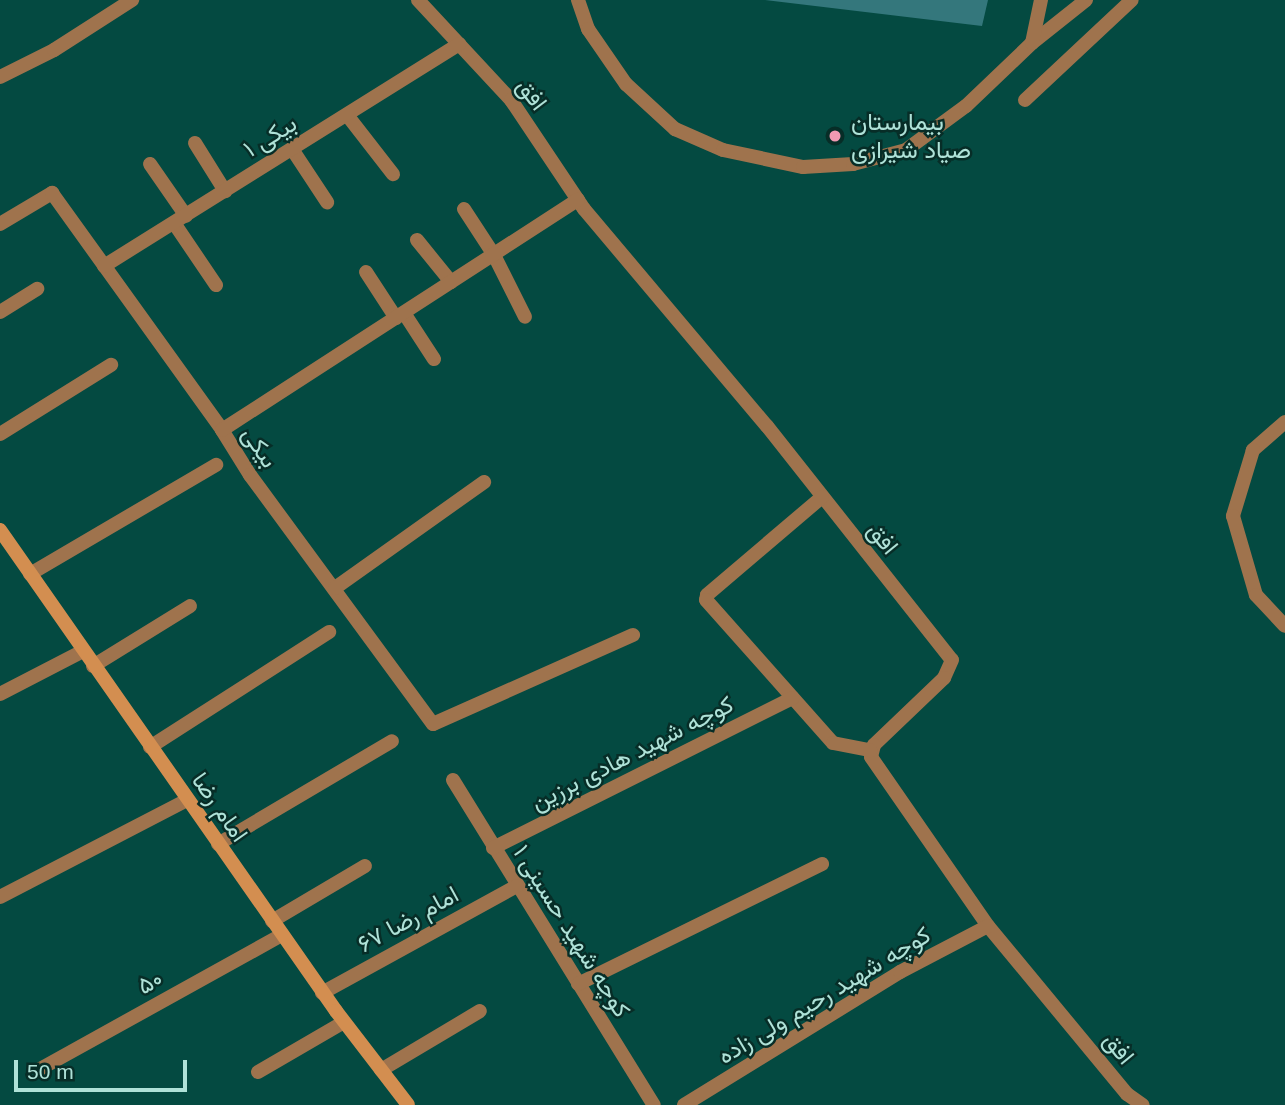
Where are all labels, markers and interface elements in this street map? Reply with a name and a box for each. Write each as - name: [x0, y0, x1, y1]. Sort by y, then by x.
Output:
- street label: افق: [511, 72, 553, 116]
- place label: بیمارستان صیاد شیرازی: [851, 108, 971, 164]
- street label: ۱ بیکی: [238, 109, 302, 163]
- marker: بیمارستان صیاد شیرازی: [825, 126, 845, 146]
- street label: بیکی: [236, 421, 284, 473]
- street label: افق: [861, 516, 905, 560]
- street label: کوچه شهید هادی برزین: [526, 689, 738, 817]
- street label: امام رضا: [186, 767, 254, 847]
- street label: کوچه شهید حسینی ۱: [507, 839, 637, 1023]
- street label: امام رضا ۶۷: [353, 880, 463, 958]
- street label: کوچه شهید رحیم ولی زاده: [712, 920, 936, 1070]
- street label: ۵۰: [132, 964, 168, 1000]
- street label: افق: [1097, 1026, 1141, 1070]
- scale bar: [18, 1046, 191, 1090]
- text: 50 m: [27, 1060, 74, 1083]

